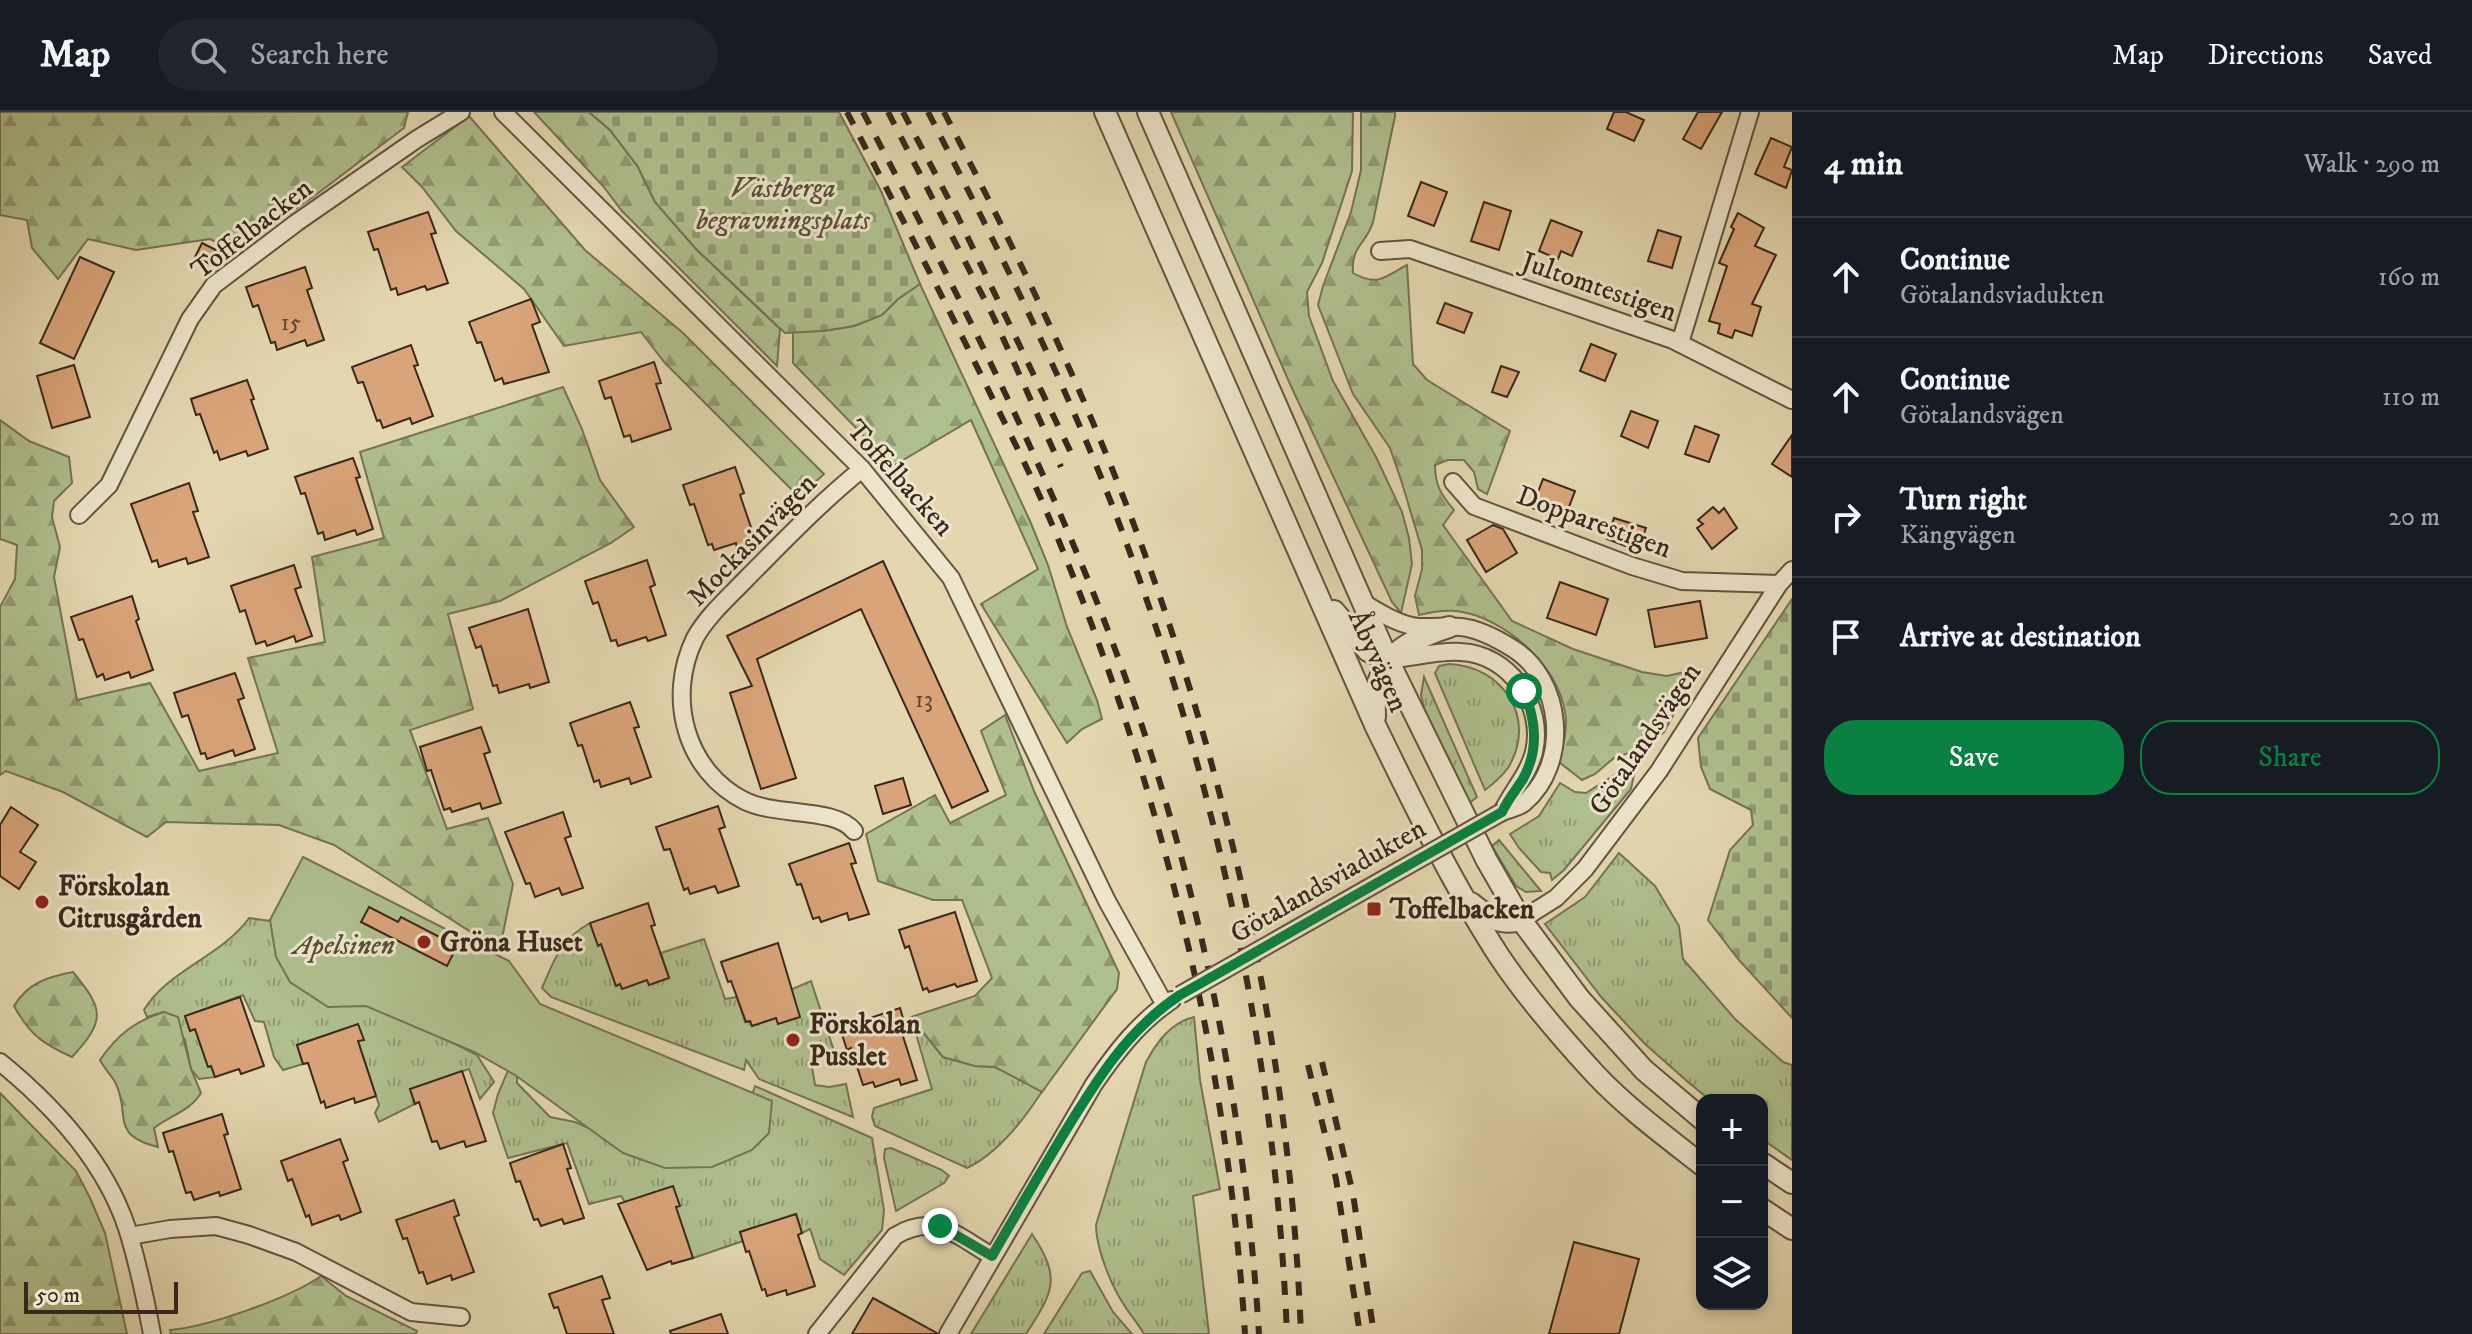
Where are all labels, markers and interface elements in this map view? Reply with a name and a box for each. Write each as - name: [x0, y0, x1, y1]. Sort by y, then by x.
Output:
- search box: [158, 19, 718, 91]
- text: Map: [40, 31, 110, 79]
- icon: search: [186, 33, 230, 77]
- text: Search here: [250, 37, 389, 74]
- text: Map: [2112, 38, 2164, 73]
- text: Directions: [2208, 38, 2324, 73]
- text: Saved: [2368, 38, 2432, 73]
- text: 4 min: [1824, 143, 1903, 185]
- text: Walk · 290 m: [2304, 148, 2440, 181]
- street label: Toffelbacken: [184, 171, 320, 287]
- park label: Västberga begravningsplats: [696, 171, 870, 238]
- text: Continue: [1900, 242, 2010, 279]
- street label: Jultomtestigen: [1514, 243, 1682, 330]
- icon: ahead: [1824, 255, 1868, 299]
- text: 160 m: [2378, 261, 2440, 294]
- text: Götalandsviadukten: [1900, 279, 2104, 312]
- house number: 15: [281, 308, 301, 338]
- text: Continue: [1900, 362, 2010, 399]
- icon: ahead: [1824, 375, 1868, 419]
- text: 110 m: [2382, 381, 2440, 414]
- text: Götalandsvägen: [1900, 399, 2064, 432]
- street label: Toffelbacken: [839, 413, 962, 544]
- street label: Mockasinvägen: [680, 466, 825, 614]
- street label: Dopparestigen: [1512, 478, 1676, 566]
- text: Turn right: [1900, 482, 2027, 519]
- icon: right: [1824, 495, 1868, 539]
- text: 20 m: [2388, 501, 2440, 534]
- text: Kängvägen: [1900, 519, 2016, 552]
- street label: Åbyvägen: [1340, 604, 1417, 718]
- icon: arrive: [1824, 615, 1868, 659]
- text: Arrive at destination: [1900, 619, 2141, 656]
- street label: Götalandsvägen: [1581, 656, 1709, 822]
- route start: [1506, 673, 1542, 709]
- house number: 13: [915, 685, 933, 715]
- button: Save: [1824, 720, 2124, 795]
- button: Share: [2140, 720, 2440, 795]
- street label: Götalandsviadukten: [1224, 811, 1432, 951]
- place label: Förskolan Citrusgården: [58, 869, 202, 936]
- place label: Toffelbacken: [1389, 892, 1535, 927]
- marker: Förskolan Citrusgården: [33, 893, 51, 911]
- marker: Toffelbacken: [1365, 900, 1383, 918]
- place label: Gröna Huset: [440, 925, 583, 960]
- park label: Apelsinen: [290, 928, 395, 963]
- marker: Gröna Huset: [415, 933, 433, 951]
- place label: Förskolan Pusslet: [809, 1007, 921, 1074]
- marker: Förskolan Pusslet: [784, 1031, 802, 1049]
- map controls: [1696, 1094, 1768, 1310]
- button: +: [1696, 1094, 1768, 1166]
- button: −: [1696, 1166, 1768, 1238]
- route end: [922, 1208, 958, 1244]
- button: layers: [1696, 1238, 1768, 1310]
- scale bar: [24, 1278, 178, 1314]
- text: 50 m: [36, 1282, 80, 1309]

